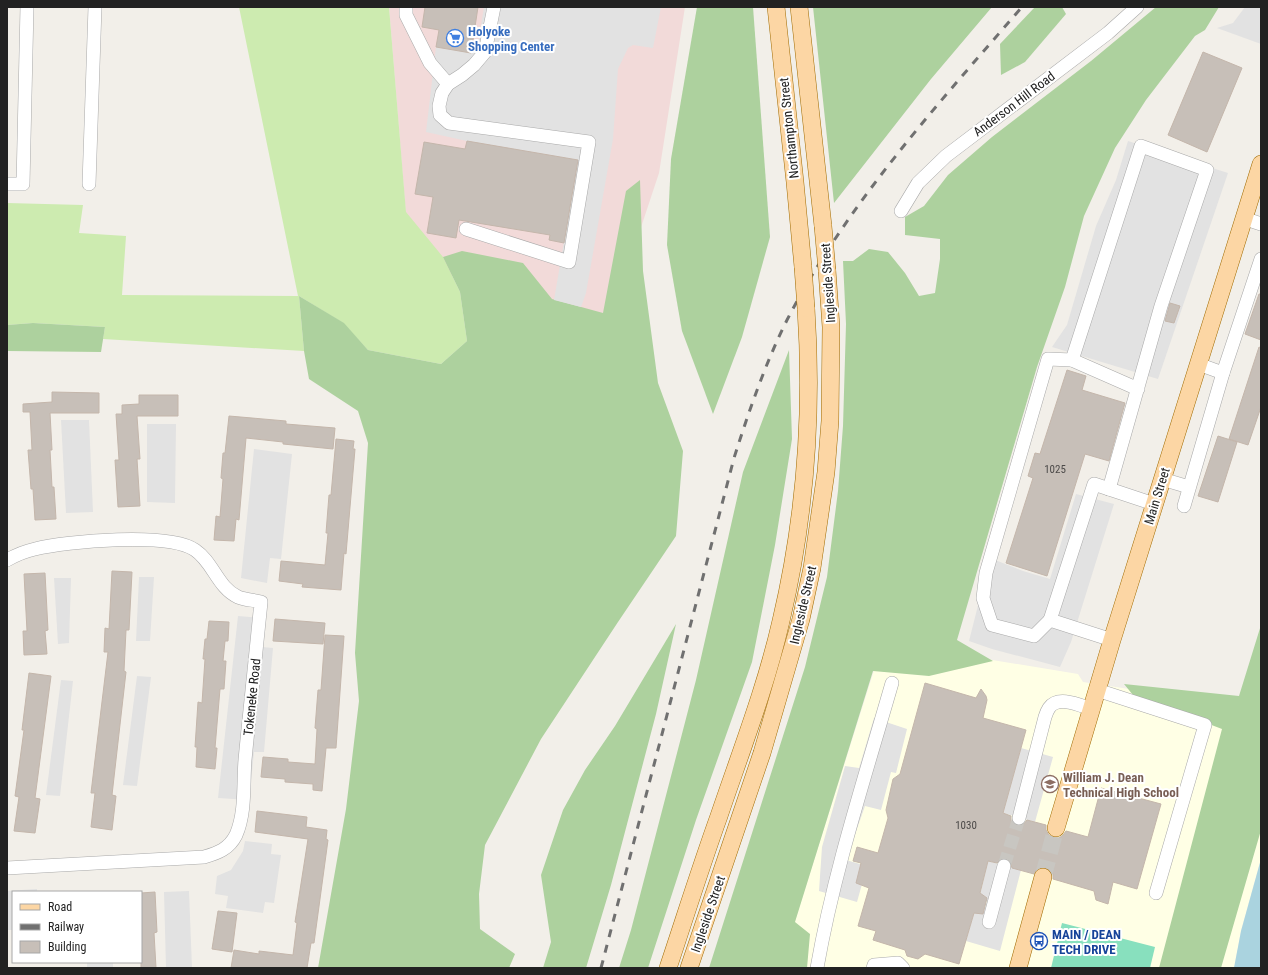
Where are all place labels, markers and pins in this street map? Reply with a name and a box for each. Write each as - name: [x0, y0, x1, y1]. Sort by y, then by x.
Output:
- place label: Holyoke Shopping Center: [468, 24, 555, 54]
- supermarket icon: Holyoke Shopping Center: [445, 28, 465, 48]
- place label: William J. Dean Technical High School: [1063, 770, 1179, 800]
- school or university icon: William J. Dean Technical High School: [1040, 774, 1060, 794]
- place label: MAIN / DEAN TECH DRIVE: [1052, 927, 1121, 957]
- bus stop icon: MAIN / DEAN TECH DRIVE: [1029, 931, 1049, 951]

